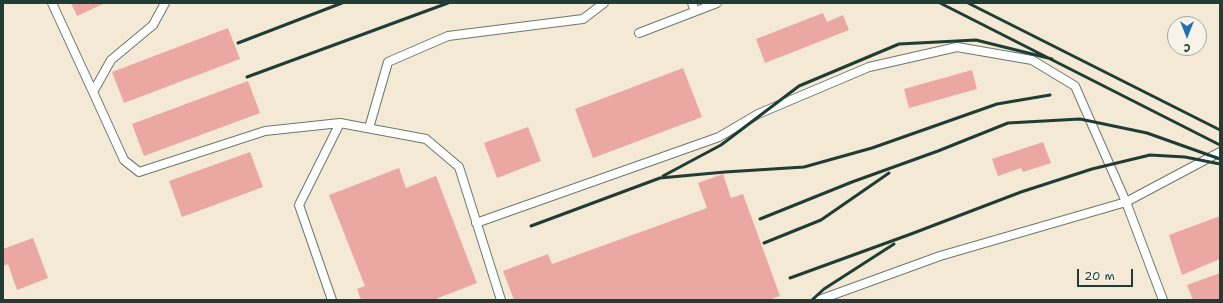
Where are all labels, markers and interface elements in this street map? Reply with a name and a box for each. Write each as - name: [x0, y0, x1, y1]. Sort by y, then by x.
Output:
- north arrow: [1167, 16, 1207, 56]
- text: С: [1184, 40, 1190, 55]
- scale bar: [1079, 261, 1135, 287]
- text: 20 m: [1084, 268, 1115, 284]

